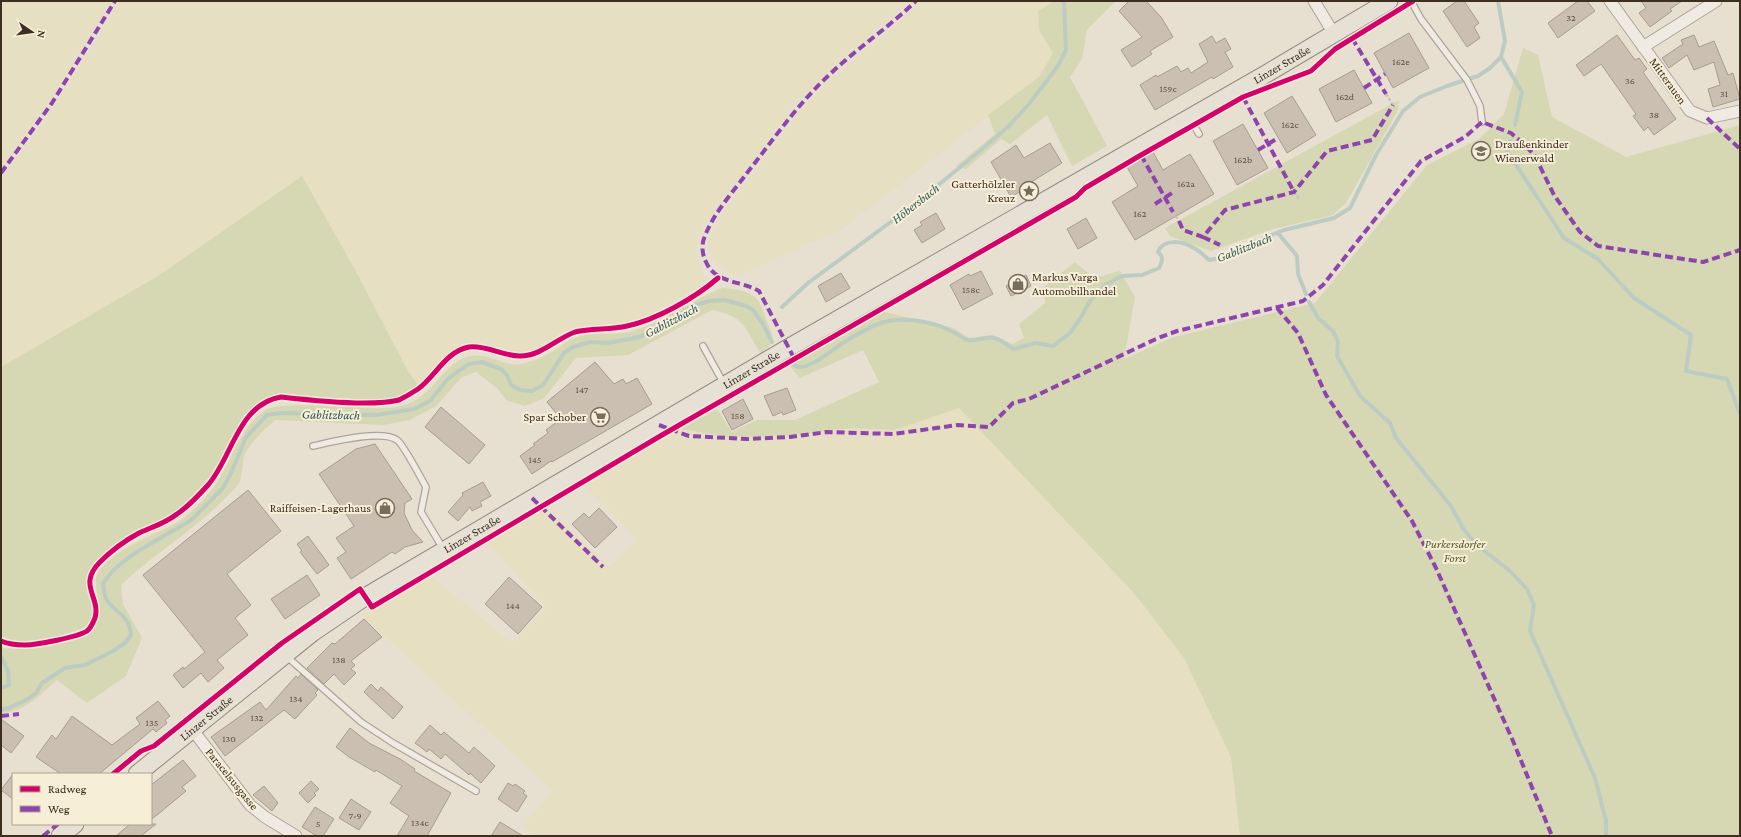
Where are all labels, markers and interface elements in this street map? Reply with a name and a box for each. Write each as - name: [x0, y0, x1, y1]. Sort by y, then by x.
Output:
- north arrow: [12, 12, 52, 52]
- house number: 32: [1566, 12, 1576, 23]
- text: N: [35, 29, 48, 40]
- street label: Linzer Straße: [1251, 42, 1313, 87]
- street label: Mitterauen: [1646, 55, 1690, 107]
- house number: 162e: [1392, 56, 1410, 67]
- house number: 36: [1625, 75, 1635, 86]
- house number: 159c: [1159, 83, 1177, 94]
- house number: 31: [1720, 88, 1728, 99]
- house number: 162d: [1336, 91, 1355, 102]
- house number: 38: [1649, 109, 1659, 120]
- house number: 162c: [1281, 119, 1299, 130]
- place label: Draußenkinder Wienerwald: [1495, 137, 1569, 165]
- school or university icon: Draußenkinder Wienerwald: [1470, 140, 1492, 162]
- house number: 162b: [1234, 154, 1252, 165]
- place label: Gatterhölzler Kreuz: [951, 177, 1016, 205]
- house number: 162a: [1177, 178, 1195, 189]
- water label: Höbersbach: [889, 180, 942, 227]
- place icon: Gatterhölzler Kreuz: [1018, 180, 1040, 202]
- house number: 162: [1134, 208, 1147, 219]
- water label: Gablitzbach: [1214, 230, 1274, 265]
- place label: Markus Varga Automobilhandel: [1032, 270, 1116, 298]
- shop icon: Markus Varga Automobilhandel: [1007, 273, 1029, 295]
- house number: 158c: [962, 284, 981, 295]
- water label: Gablitzbach: [642, 300, 700, 341]
- street label: Linzer Straße: [720, 347, 782, 392]
- house number: 147: [576, 384, 589, 395]
- water label: Gablitzbach: [302, 406, 360, 423]
- supermarket icon: Spar Schober: [589, 406, 611, 428]
- place label: Spar Schober: [523, 410, 587, 424]
- house number: 158: [731, 410, 745, 421]
- house number: 145: [528, 454, 542, 465]
- shop icon: Raiffeisen-Lagerhaus: [374, 497, 396, 519]
- place label: Raiffeisen-Lagerhaus: [270, 501, 371, 515]
- street label: Linzer Straße: [441, 512, 503, 556]
- park label: Purkersdorfer Forst: [1425, 537, 1486, 565]
- house number: 144: [506, 600, 520, 611]
- house number: 138: [332, 654, 346, 665]
- street label: Linzer Straße: [177, 693, 235, 744]
- house number: 134: [289, 693, 303, 704]
- house number: 132: [251, 712, 264, 723]
- house number: 135: [146, 717, 159, 728]
- house number: 130: [222, 733, 236, 744]
- street label: Paracelsusgasse: [203, 745, 261, 813]
- legend: [12, 773, 152, 825]
- text: Radweg: [48, 782, 86, 796]
- text: Weg: [48, 802, 70, 816]
- house number: 7-9: [348, 810, 362, 821]
- house number: 134c: [411, 817, 430, 828]
- house number: 5: [316, 818, 321, 829]

